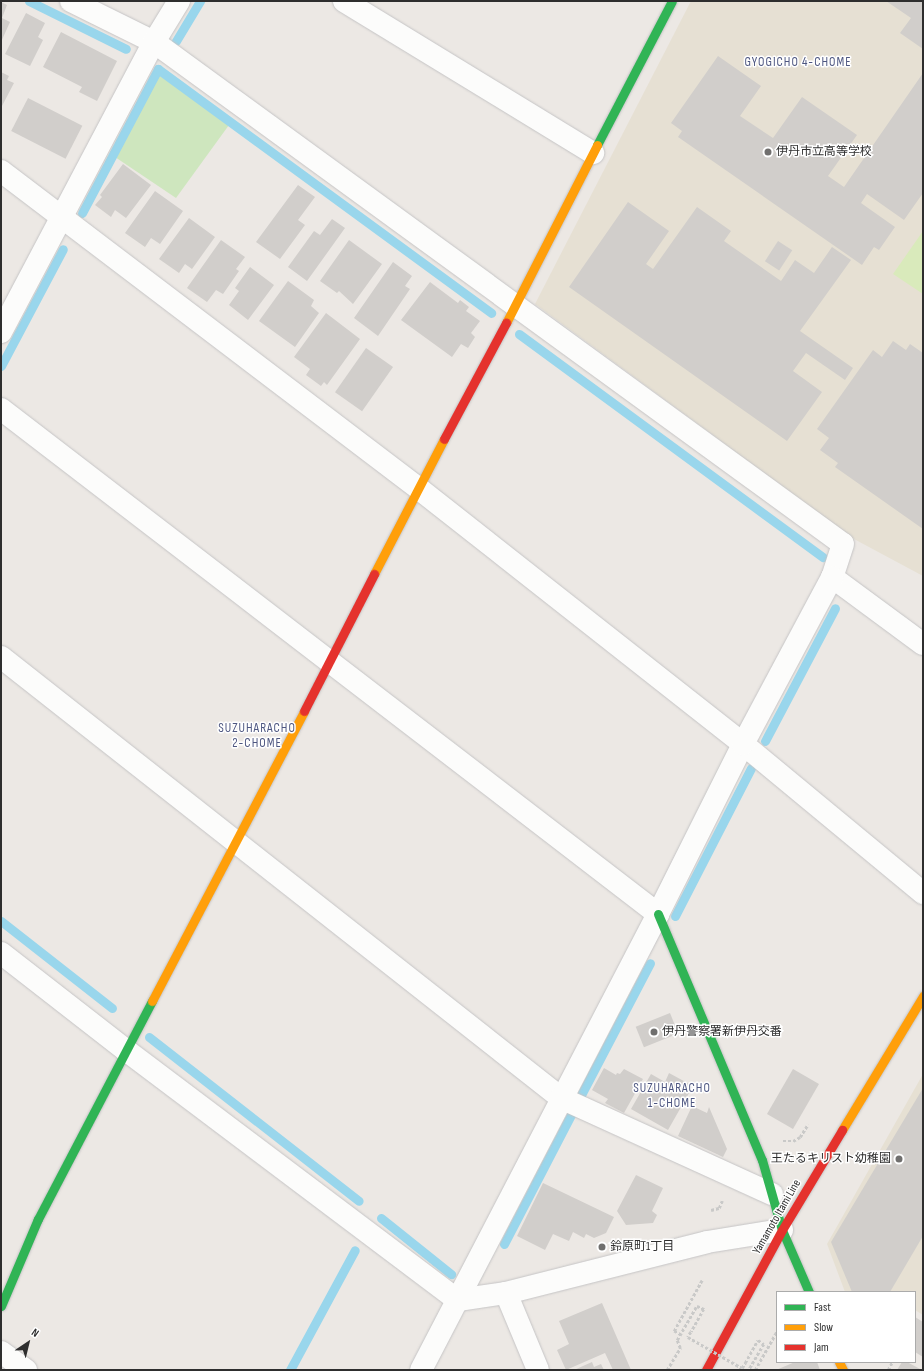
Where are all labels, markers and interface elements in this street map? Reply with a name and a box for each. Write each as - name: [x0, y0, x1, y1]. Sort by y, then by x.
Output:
- district label: GYOGICHO 4-CHOME: [744, 54, 852, 70]
- place label: 伊丹市立高等学校: [776, 145, 872, 159]
- marker: 伊丹市立高等学校: [763, 147, 773, 157]
- district label: SUZUHARACHO 2-CHOME: [218, 721, 296, 752]
- place label: 伊丹警察署新伊丹交番: [662, 1025, 782, 1039]
- marker: 伊丹警察署新伊丹交番: [649, 1027, 659, 1037]
- district label: SUZUHARACHO 1-CHOME: [633, 1081, 711, 1112]
- place label: 王たるキリスト幼稚園: [771, 1152, 891, 1166]
- marker: 王たるキリスト幼稚園: [894, 1154, 904, 1164]
- street label: Yamamoto Itami Line: [750, 1177, 804, 1257]
- place label: 鈴原町1丁目: [610, 1240, 674, 1254]
- marker: 鈴原町1丁目: [597, 1242, 607, 1252]
- legend: [776, 1291, 916, 1363]
- text: Fast: [814, 1300, 831, 1315]
- text: Slow: [814, 1320, 833, 1335]
- north arrow: [8, 1323, 48, 1363]
- text: N: [29, 1326, 41, 1340]
- text: Jam: [814, 1340, 829, 1355]

